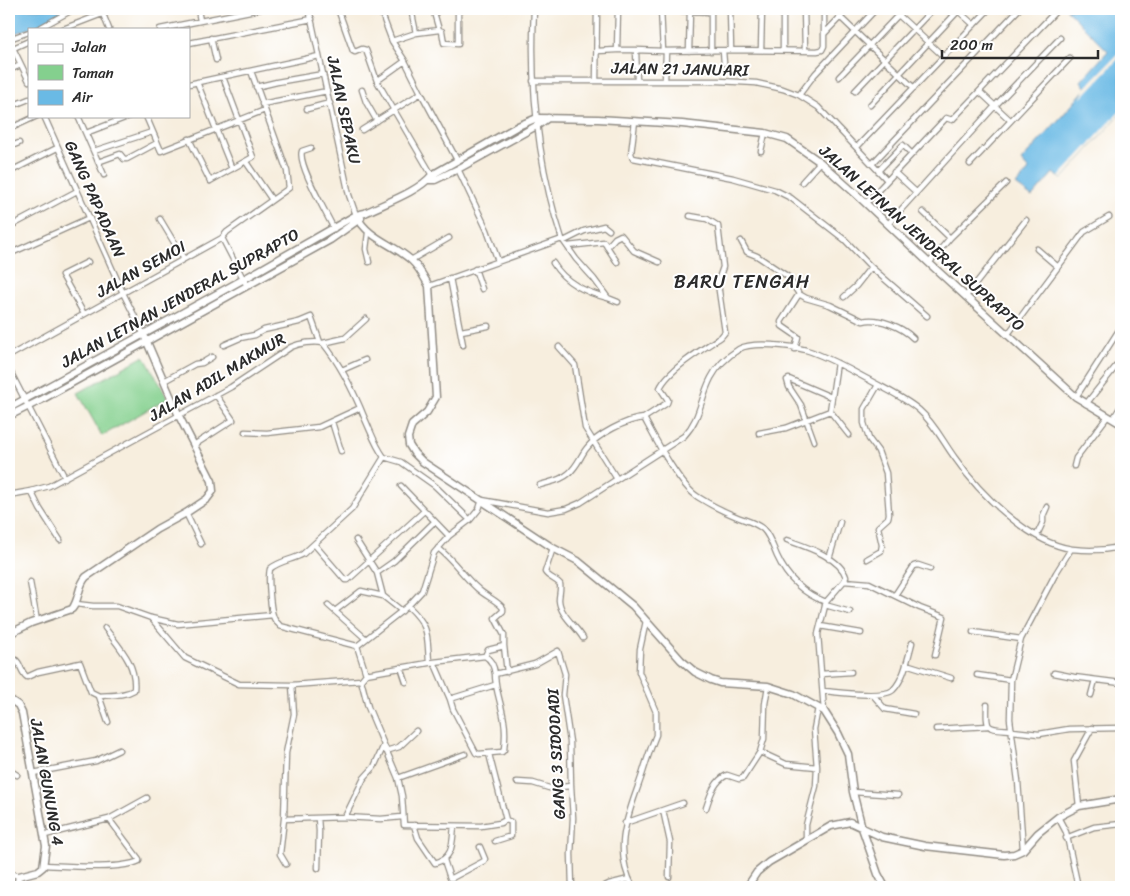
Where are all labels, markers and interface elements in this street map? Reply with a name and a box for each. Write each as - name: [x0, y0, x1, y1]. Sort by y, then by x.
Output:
- legend: [28, 28, 190, 118]
- scale bar: [942, 28, 1099, 60]
- text: 200 m: [950, 32, 994, 58]
- text: Jalan: [71, 34, 106, 60]
- street label: JALAN SEPAKU: [318, 52, 370, 167]
- street label: JALAN 21 JANUARI: [610, 53, 751, 85]
- text: Taman: [72, 60, 114, 86]
- text: Air: [71, 84, 93, 110]
- street label: GANG PAPADAAN: [56, 136, 134, 262]
- street label: JALAN LETNAN JENDERAL SUPRAPTO: [812, 136, 1032, 339]
- street label: JALAN LETNAN JENDERAL SUPRAPTO: [54, 220, 305, 376]
- street label: JALAN SEMOI: [90, 232, 191, 306]
- district label: BARU TENGAH: [674, 265, 810, 298]
- street label: JALAN ADIL MAKMUR: [142, 324, 291, 430]
- street label: GANG 3 SIDODADI: [538, 686, 574, 820]
- street label: JALAN GUNUNG 4: [21, 715, 72, 848]

